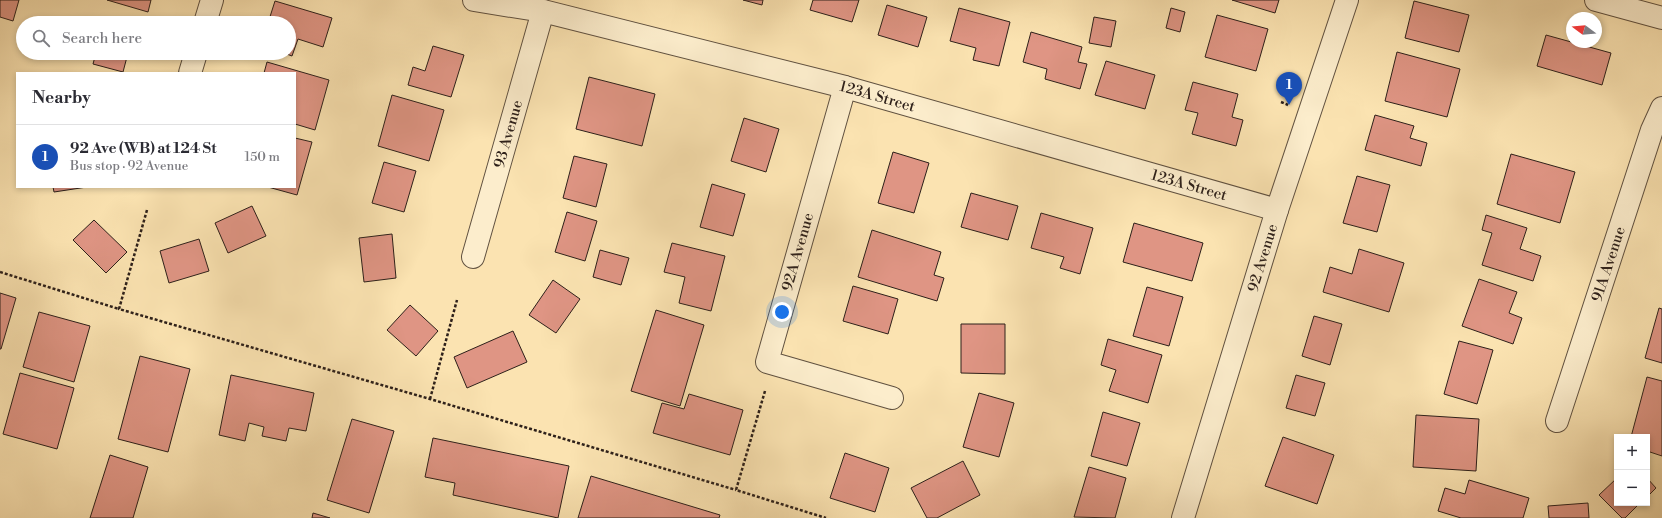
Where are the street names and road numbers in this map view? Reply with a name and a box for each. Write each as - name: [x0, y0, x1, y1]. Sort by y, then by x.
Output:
- street label: 123A Street: [838, 77, 918, 116]
- street label: 93 Avenue: [489, 98, 527, 170]
- street label: 123A Street: [1149, 165, 1230, 205]
- street label: 92A Avenue: [778, 211, 818, 293]
- street label: 92 Avenue: [1243, 221, 1282, 294]
- street label: 91A Avenue: [1587, 224, 1629, 304]

